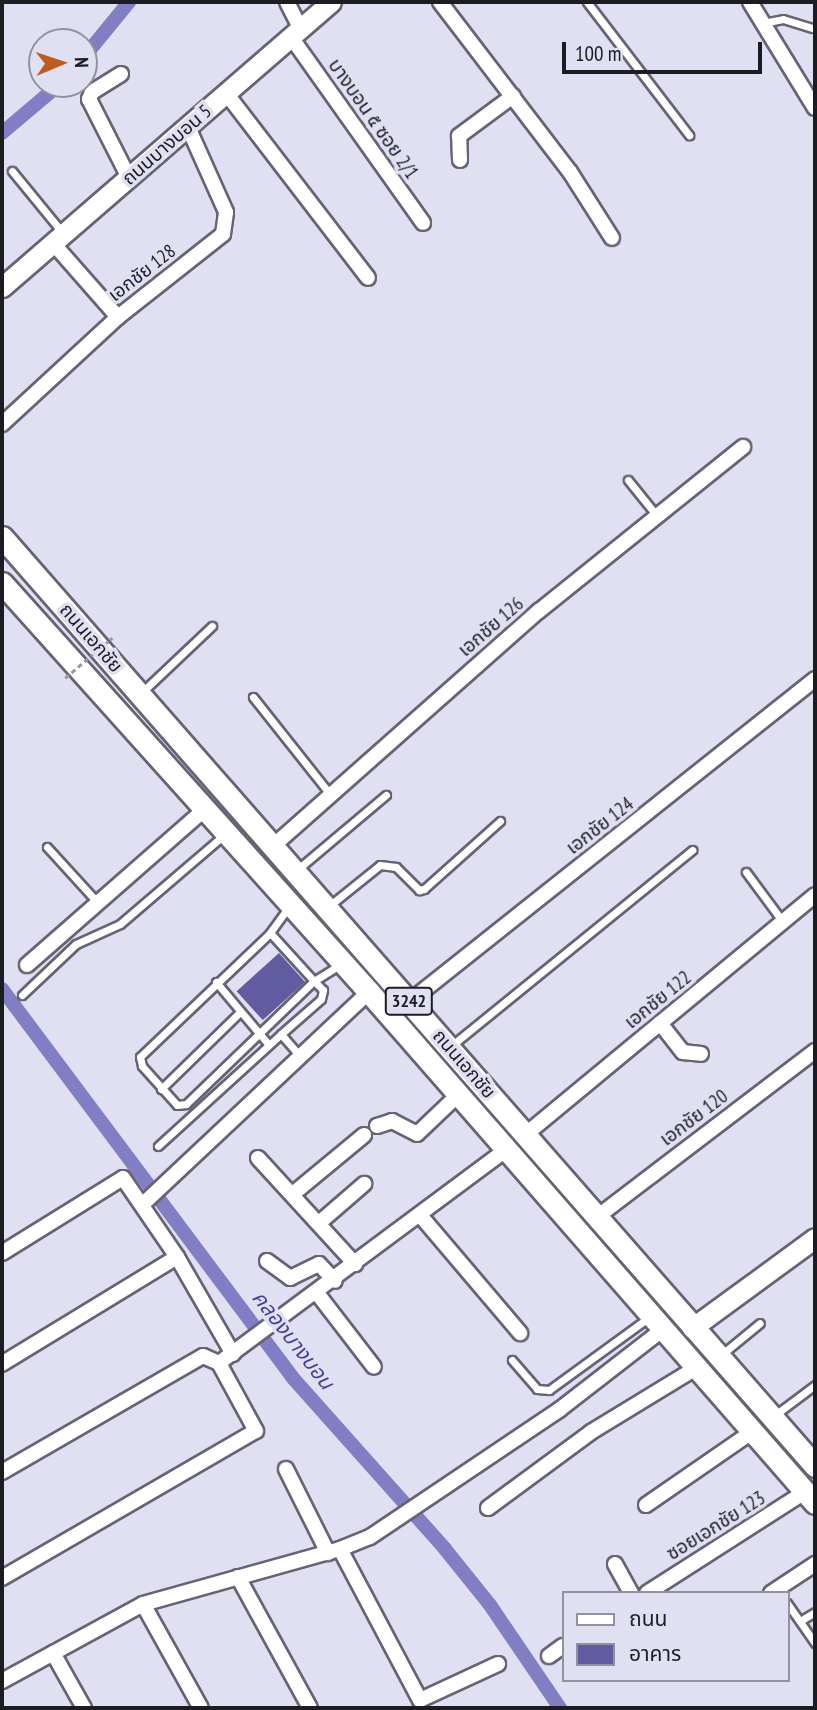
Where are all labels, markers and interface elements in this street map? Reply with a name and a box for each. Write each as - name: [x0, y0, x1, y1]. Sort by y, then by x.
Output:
- north arrow: [28, 28, 98, 98]
- scale bar: [565, 28, 764, 72]
- text: 100 m: [575, 40, 621, 67]
- street label: บางบอน ๕ ซอย 2/1: [323, 55, 423, 183]
- text: N: [70, 57, 94, 68]
- street label: ถนนบางบอน 5: [118, 100, 216, 190]
- street label: เอกชัย 128: [104, 240, 180, 306]
- street label: เอกชัย 126: [454, 592, 528, 662]
- street label: ถนนเอกชัย: [55, 599, 127, 677]
- street label: เอกชัย 124: [562, 793, 638, 859]
- street label: เอกชัย 122: [620, 966, 696, 1034]
- road number: 3242: [384, 986, 434, 1016]
- street label: ถนนเอกชัย: [428, 1025, 500, 1103]
- street label: เอกชัย 120: [656, 1085, 732, 1151]
- water label: คลองบางบอน: [247, 1286, 339, 1394]
- street label: ซอยเอกชัย 123: [663, 1487, 769, 1565]
- legend: [562, 1591, 789, 1682]
- text: ถนน: [629, 1605, 667, 1632]
- text: อาคาร: [629, 1640, 681, 1667]

